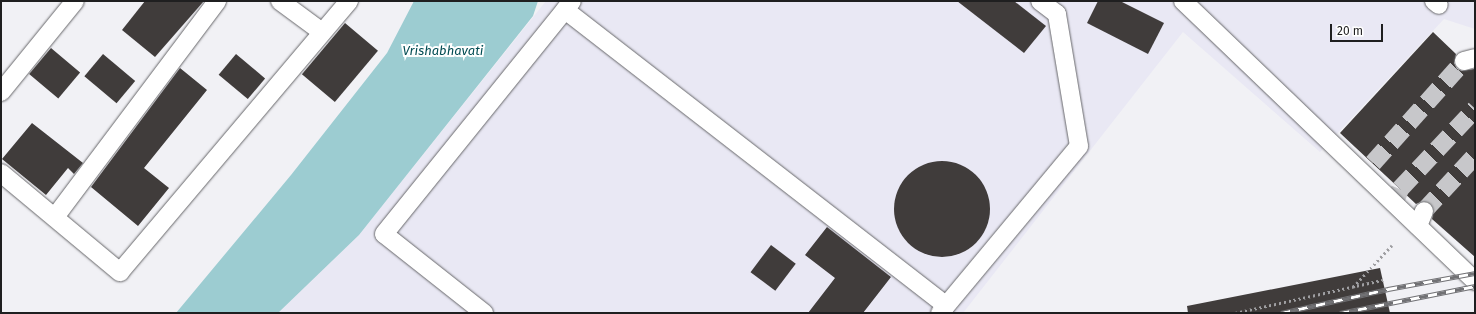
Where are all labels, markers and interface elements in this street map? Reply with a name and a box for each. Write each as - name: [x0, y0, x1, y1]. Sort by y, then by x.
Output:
- scale bar: [1332, 16, 1385, 42]
- text: 20 m: [1337, 24, 1363, 38]
- water label: Vrishabhavati: [403, 43, 483, 59]

